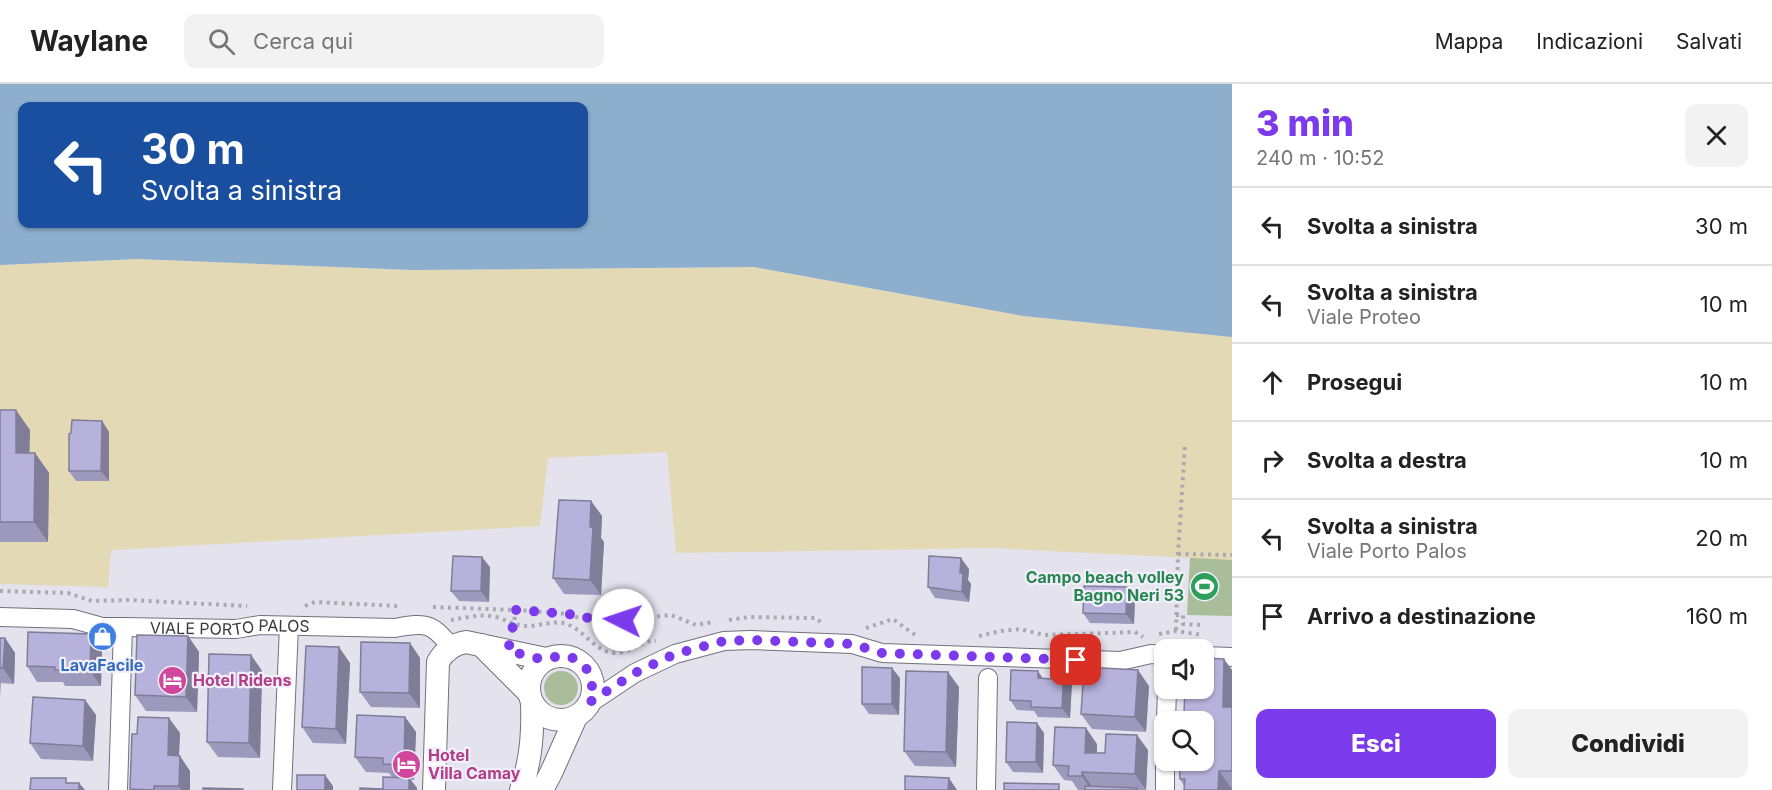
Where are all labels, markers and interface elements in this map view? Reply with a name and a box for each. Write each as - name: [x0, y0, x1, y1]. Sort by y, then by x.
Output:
- search box: [184, 14, 604, 68]
- text: Waylane: [30, 24, 148, 58]
- icon: search: [205, 25, 238, 58]
- text: Cerca qui: [253, 28, 353, 54]
- text: Mappa: [1435, 29, 1503, 54]
- text: Indicazioni: [1536, 29, 1643, 54]
- text: Salvati: [1676, 29, 1742, 54]
- text: 3 min: [1256, 101, 1354, 145]
- button: close: [1685, 104, 1748, 167]
- text: 30 m: [141, 123, 245, 174]
- icon: left: [42, 126, 120, 204]
- text: 240 m · 10:52: [1256, 146, 1384, 170]
- text: Svolta a sinistra: [141, 174, 342, 207]
- icon: left: [1256, 210, 1289, 243]
- text: Svolta a sinistra: [1307, 213, 1478, 239]
- text: 30 m: [1695, 213, 1748, 239]
- text: Svolta a sinistra: [1307, 279, 1478, 305]
- icon: left: [1256, 288, 1289, 321]
- text: 10 m: [1700, 291, 1748, 317]
- text: Viale Proteo: [1307, 305, 1421, 329]
- icon: ahead: [1256, 366, 1289, 399]
- text: Prosegui: [1307, 369, 1402, 395]
- text: 10 m: [1700, 369, 1748, 395]
- icon: right: [1256, 444, 1289, 477]
- text: Svolta a destra: [1307, 447, 1467, 473]
- text: 10 m: [1700, 447, 1748, 473]
- text: Svolta a sinistra: [1307, 513, 1478, 539]
- icon: left: [1256, 522, 1289, 555]
- text: 20 m: [1695, 525, 1748, 551]
- text: Viale Porto Palos: [1307, 539, 1467, 563]
- place label: Campo beach volley Bagno Neri 53: [1026, 567, 1184, 605]
- sports icon: Campo beach volley Bagno Neri 53: [1189, 570, 1221, 602]
- position arrow: [591, 588, 655, 652]
- icon: arrive: [1256, 600, 1289, 633]
- text: Arrivo a destinazione: [1307, 603, 1536, 629]
- text: 160 m: [1686, 603, 1748, 629]
- street label: VIALE PORTO PALOS: [150, 615, 310, 639]
- shop icon: LavaFacile: [86, 621, 118, 653]
- pin: [1050, 634, 1101, 685]
- map controls: [1154, 639, 1214, 771]
- button: sound: [1154, 639, 1214, 699]
- icon: arrive: [1059, 643, 1092, 676]
- place label: LavaFacile: [61, 655, 143, 675]
- hotel icon: Hotel Ridens: [156, 664, 188, 696]
- place label: Hotel Ridens: [193, 670, 292, 690]
- button: Esci: [1256, 709, 1496, 778]
- button: Condividi: [1508, 709, 1748, 778]
- button: search: [1154, 711, 1214, 771]
- place label: Hotel Villa Camay: [428, 745, 521, 783]
- hotel icon: Hotel Villa Camay: [391, 748, 423, 780]

